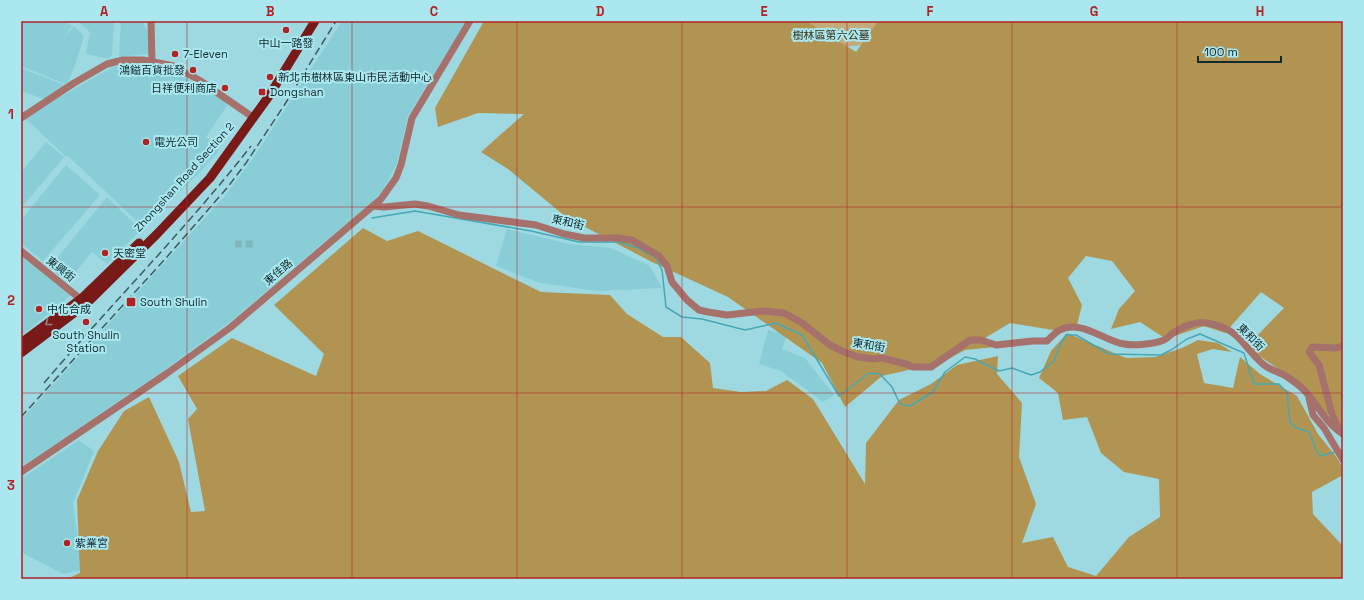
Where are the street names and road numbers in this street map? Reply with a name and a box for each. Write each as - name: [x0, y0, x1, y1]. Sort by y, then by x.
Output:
- street label: Zhongshan Road Section 2: [131, 119, 237, 235]
- street label: 東和街: [550, 211, 586, 233]
- street label: 東興街: [44, 253, 78, 285]
- street label: 東佳路: [261, 256, 295, 288]
- street label: 東和街: [1234, 320, 1268, 354]
- street label: 東和街: [852, 336, 886, 354]

